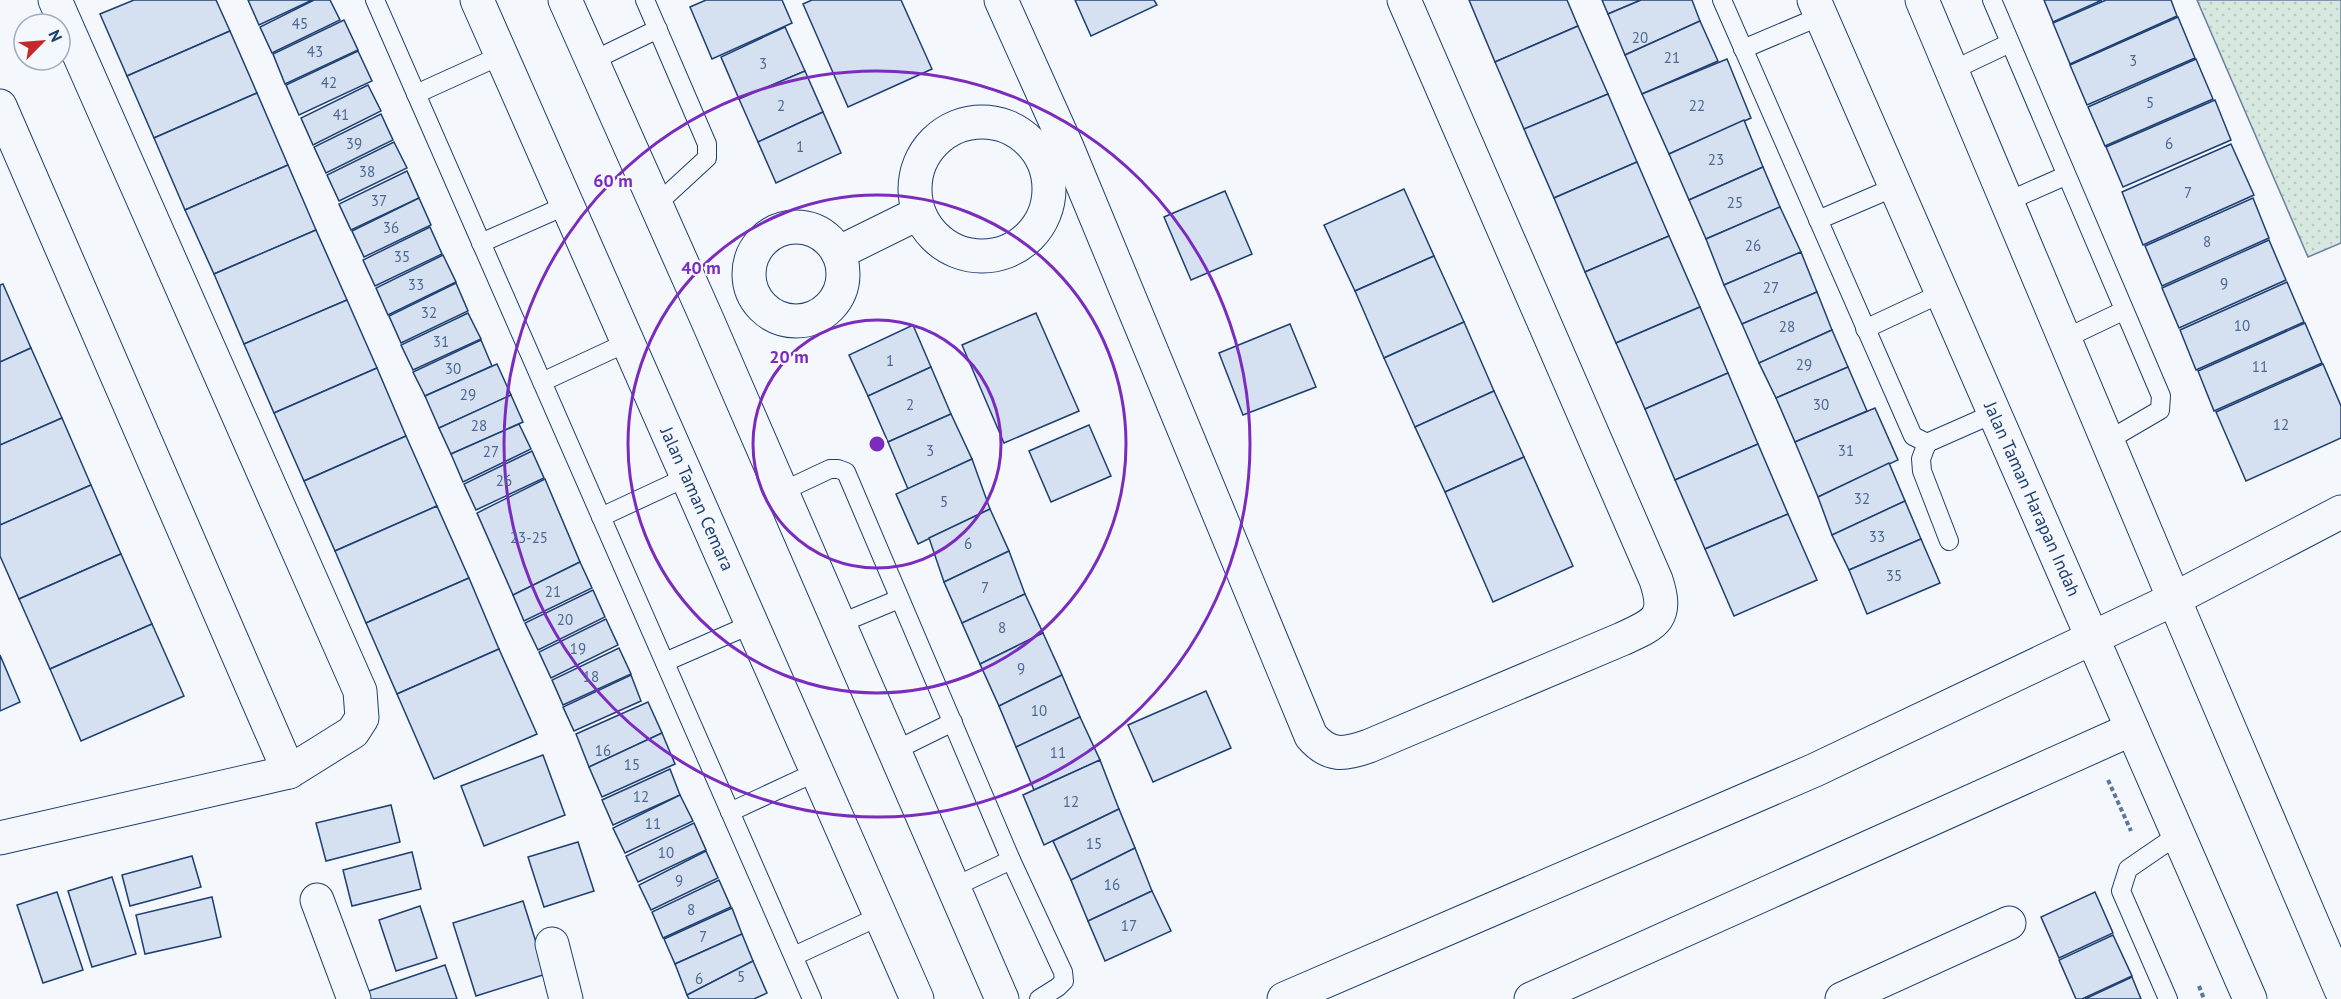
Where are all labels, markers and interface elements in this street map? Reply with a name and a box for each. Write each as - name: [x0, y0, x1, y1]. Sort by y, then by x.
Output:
- north arrow: [12, 12, 72, 72]
- house number: 45: [292, 14, 308, 33]
- text: N: [44, 27, 67, 45]
- house number: 20: [1632, 28, 1648, 47]
- house number: 43: [307, 42, 323, 61]
- house number: 21: [1664, 48, 1680, 67]
- house number: 3: [2129, 51, 2137, 70]
- house number: 3: [759, 54, 767, 73]
- house number: 42: [321, 73, 337, 92]
- house number: 5: [2146, 93, 2154, 112]
- house number: 2: [777, 96, 785, 115]
- house number: 22: [1689, 96, 1705, 115]
- house number: 41: [333, 105, 349, 124]
- house number: 39: [346, 134, 362, 153]
- house number: 6: [2165, 134, 2173, 153]
- house number: 1: [796, 137, 804, 156]
- house number: 23: [1708, 150, 1724, 169]
- house number: 38: [359, 162, 375, 181]
- text: 60 m: [593, 169, 633, 192]
- house number: 7: [2184, 183, 2192, 202]
- house number: 37: [371, 191, 387, 210]
- house number: 25: [1727, 193, 1743, 212]
- house number: 36: [383, 218, 399, 237]
- house number: 8: [2203, 232, 2211, 251]
- house number: 26: [1745, 236, 1761, 255]
- house number: 35: [394, 247, 410, 266]
- text: 40 m: [681, 256, 721, 279]
- house number: 9: [2220, 274, 2228, 293]
- house number: 33: [408, 275, 424, 294]
- house number: 27: [1763, 278, 1779, 297]
- house number: 32: [421, 303, 437, 322]
- house number: 10: [2234, 316, 2250, 335]
- house number: 28: [1779, 317, 1795, 336]
- house number: 31: [433, 332, 449, 351]
- text: 20 m: [769, 345, 809, 368]
- house number: 1: [886, 351, 894, 370]
- house number: 29: [1796, 355, 1812, 374]
- house number: 11: [2252, 357, 2268, 376]
- house number: 30: [445, 359, 461, 378]
- house number: 29: [460, 385, 476, 404]
- house number: 2: [906, 395, 914, 414]
- house number: 30: [1813, 395, 1829, 414]
- street label: Jalan Taman Harapan Indah: [1979, 397, 2086, 600]
- house number: 12: [2273, 415, 2289, 434]
- house number: 28: [471, 416, 487, 435]
- street label: Jalan Taman Cemara: [655, 422, 739, 574]
- centre of rings: [867, 434, 887, 454]
- house number: 3: [926, 441, 934, 460]
- house number: 31: [1838, 441, 1854, 460]
- house number: 27: [483, 442, 499, 461]
- house number: 26: [496, 471, 512, 490]
- house number: 32: [1854, 489, 1870, 508]
- house number: 5: [940, 492, 948, 511]
- house number: 33: [1869, 527, 1885, 546]
- house number: 23-25: [510, 528, 548, 547]
- house number: 6: [964, 534, 972, 553]
- house number: 35: [1886, 566, 1902, 585]
- house number: 7: [981, 578, 989, 597]
- house number: 21: [545, 582, 561, 601]
- house number: 20: [557, 610, 573, 629]
- house number: 8: [998, 618, 1006, 637]
- house number: 19: [570, 639, 586, 658]
- house number: 9: [1017, 659, 1025, 678]
- house number: 18: [583, 667, 599, 686]
- house number: 10: [1031, 701, 1047, 720]
- house number: 16: [595, 741, 611, 760]
- house number: 11: [1050, 743, 1066, 762]
- house number: 15: [624, 755, 640, 774]
- house number: 12: [633, 787, 649, 806]
- house number: 12: [1063, 792, 1079, 811]
- house number: 11: [645, 814, 661, 833]
- house number: 15: [1086, 834, 1102, 853]
- house number: 10: [658, 843, 674, 862]
- house number: 9: [675, 871, 683, 890]
- house number: 16: [1104, 875, 1120, 894]
- house number: 8: [687, 900, 695, 919]
- house number: 17: [1121, 916, 1137, 935]
- house number: 7: [699, 927, 707, 946]
- house number: 5: [737, 967, 745, 986]
- house number: 6: [695, 969, 703, 988]

